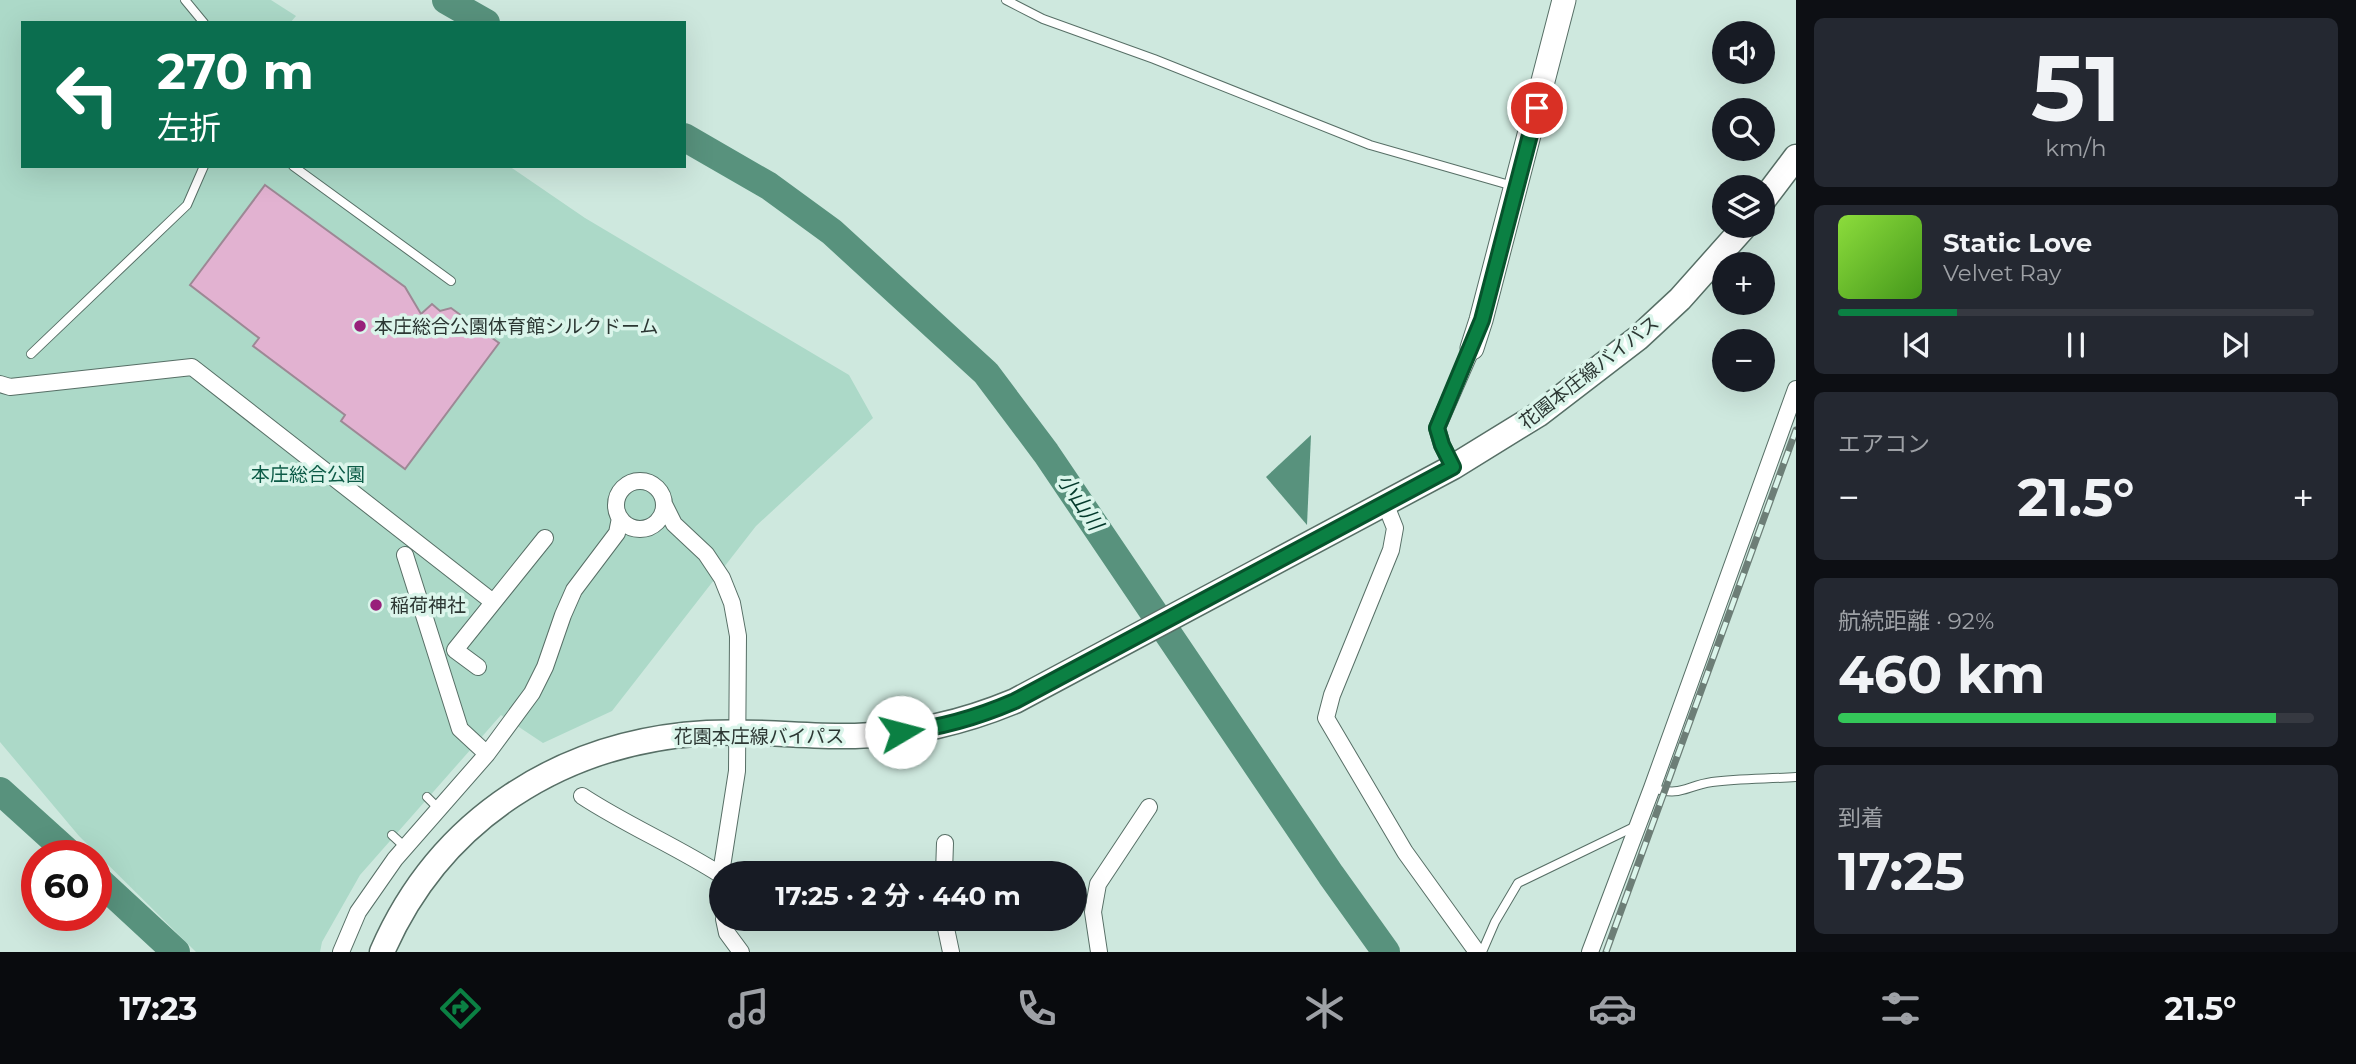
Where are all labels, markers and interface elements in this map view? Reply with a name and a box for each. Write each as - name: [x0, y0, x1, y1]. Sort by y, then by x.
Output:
- map controls: [1712, 21, 1775, 392]
- button: sound: [1712, 21, 1775, 84]
- text: 51: [2031, 33, 2121, 144]
- text: 270 m: [157, 42, 314, 101]
- icon: left: [42, 49, 133, 140]
- pin: [1507, 78, 1567, 138]
- icon: arrive: [1518, 89, 1556, 127]
- button: search: [1712, 98, 1775, 161]
- text: 左折: [157, 108, 221, 147]
- text: km/h: [2045, 134, 2107, 162]
- button: layers: [1712, 175, 1775, 238]
- text: Static Love: [1943, 227, 2092, 259]
- button: +: [1712, 252, 1775, 315]
- text: Velvet Ray: [1943, 259, 2061, 287]
- street label: 花園本庄線バイパス: [1515, 311, 1664, 434]
- place label: 本庄総合公園体育館シルクドーム: [374, 315, 658, 338]
- marker: 本庄総合公園体育館シルクドーム: [352, 318, 368, 334]
- icon: previous: [1898, 326, 1936, 364]
- icon: pause: [2057, 326, 2095, 364]
- icon: next: [2216, 326, 2254, 364]
- button: −: [1712, 329, 1775, 392]
- text: エアコン: [1838, 430, 1930, 458]
- park label: 本庄総合公園: [251, 463, 365, 486]
- text: 21.5°: [2017, 466, 2135, 529]
- water label: 小山川: [1052, 469, 1110, 536]
- text: −: [1838, 474, 1860, 521]
- text: +: [2292, 474, 2314, 521]
- place label: 稲荷神社: [390, 594, 466, 617]
- marker: 稲荷神社: [368, 597, 384, 613]
- text: 航続距離 · 92%: [1838, 607, 1994, 635]
- text: 460 km: [1838, 643, 2045, 706]
- position arrow: [864, 695, 938, 769]
- street label: 花園本庄線バイパス: [674, 725, 844, 748]
- text: 到着: [1838, 804, 1884, 832]
- speed limit sign: 60: [21, 840, 112, 931]
- text: 17:25: [1838, 840, 1965, 903]
- text: 17:25 · 2 分 · 440 m: [775, 880, 1021, 912]
- icon: directions: [436, 984, 485, 1033]
- icon: music: [724, 984, 773, 1033]
- icon: phone: [1012, 984, 1061, 1033]
- icon: climate: [1300, 984, 1349, 1033]
- icon: car: [1588, 984, 1637, 1033]
- icon: filters: [1876, 984, 1925, 1033]
- text: 17:23: [120, 989, 197, 1028]
- text: 21.5°: [2164, 989, 2236, 1028]

